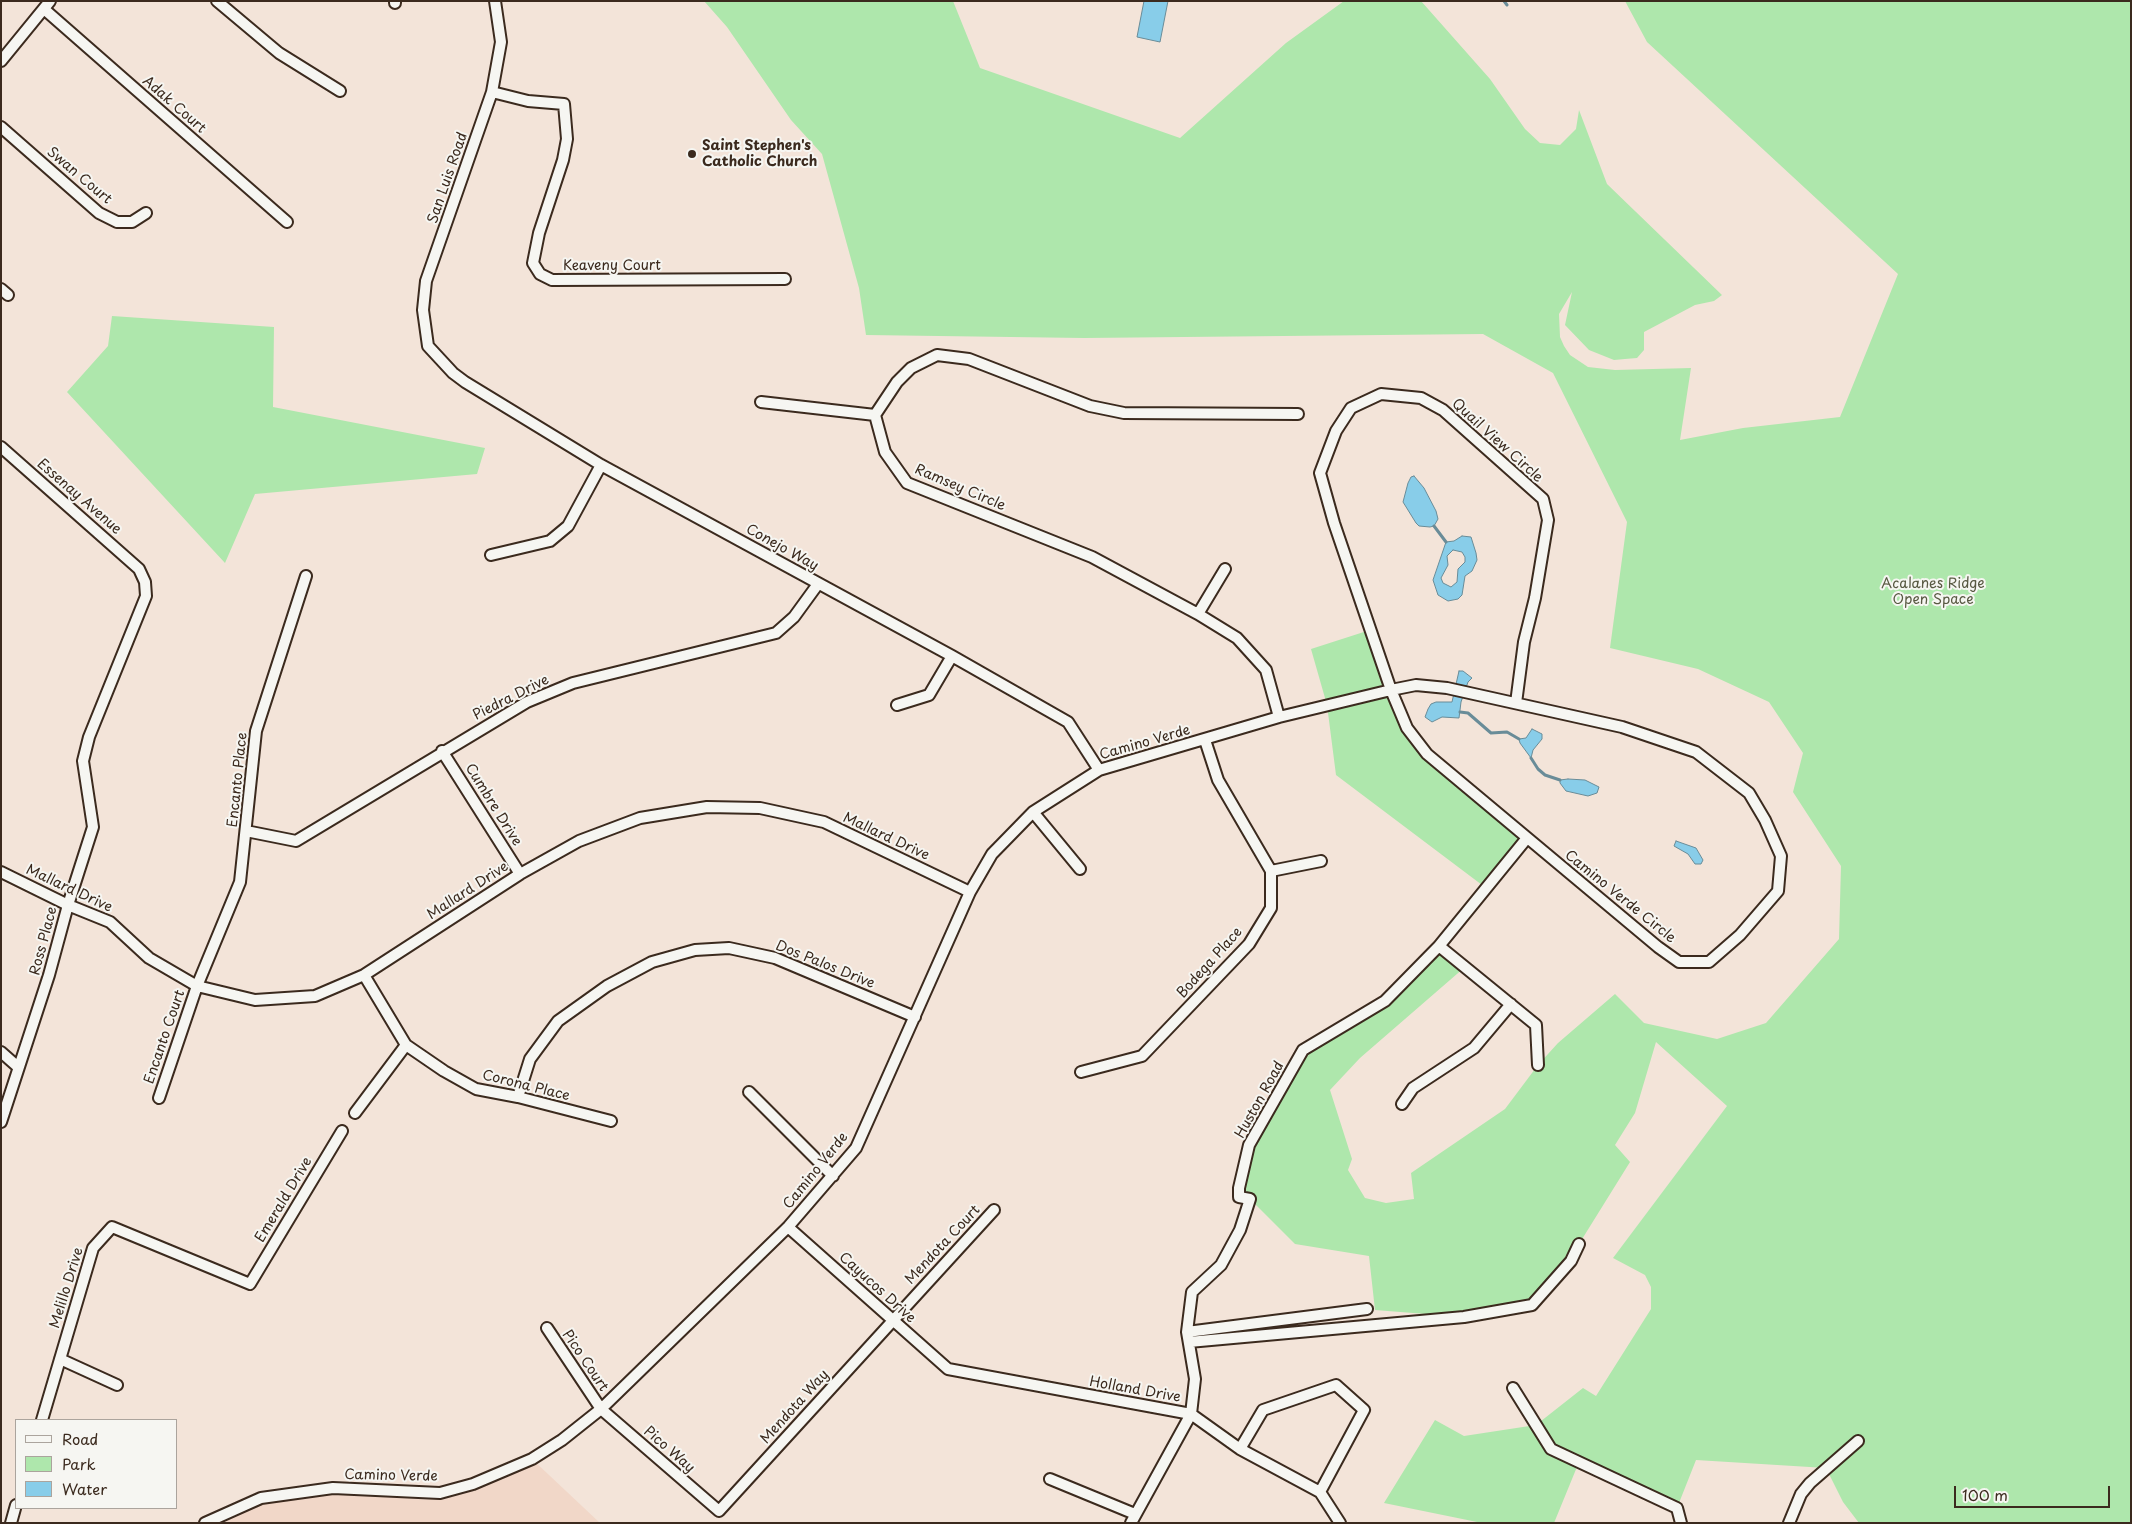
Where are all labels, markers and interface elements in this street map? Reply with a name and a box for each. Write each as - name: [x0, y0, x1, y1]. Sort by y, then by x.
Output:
- street label: Adak Court: [139, 73, 209, 137]
- street label: San Luis Road: [425, 130, 471, 226]
- place label: Saint Stephen's Catholic Church: [702, 138, 817, 170]
- street label: Swan Court: [43, 144, 115, 208]
- marker: Saint Stephen's Catholic Church: [686, 148, 698, 160]
- street label: Keaveny Court: [563, 258, 661, 274]
- street label: Quail View Circle: [1448, 396, 1546, 486]
- street label: Essenay Avenue: [33, 456, 125, 538]
- street label: Ramsey Circle: [912, 461, 1008, 515]
- street label: Conejo Way: [743, 521, 821, 575]
- park label: Acalanes Ridge Open Space: [1881, 576, 1985, 608]
- street label: Piedra Drive: [470, 672, 552, 724]
- street label: Camino Verde: [1098, 722, 1192, 764]
- street label: Encanto Place: [225, 732, 251, 828]
- street label: Cumbre Drive: [461, 761, 525, 849]
- street label: Mallard Drive: [840, 810, 932, 864]
- street label: Camino Verde Circle: [1561, 847, 1679, 947]
- street label: Mallard Drive: [424, 859, 512, 923]
- street label: Mallard Drive: [23, 862, 115, 916]
- street label: Ross Place: [27, 905, 61, 977]
- street label: Bodega Place: [1174, 924, 1246, 1002]
- street label: Dos Palos Drive: [773, 937, 877, 993]
- street label: Encanto Court: [141, 988, 189, 1086]
- street label: Huston Road: [1232, 1059, 1288, 1141]
- street label: Corona Place: [480, 1067, 572, 1105]
- street label: Camino Verde: [780, 1129, 852, 1213]
- street label: Emerald Drive: [252, 1154, 316, 1246]
- street label: Mendota Court: [902, 1202, 984, 1288]
- street label: Melillo Drive: [47, 1246, 87, 1330]
- street label: Cayucos Drive: [835, 1249, 919, 1327]
- street label: Pico Court: [558, 1327, 612, 1395]
- street label: Mendota Way: [757, 1367, 833, 1447]
- street label: Holland Drive: [1088, 1374, 1182, 1406]
- legend: [15, 1419, 178, 1509]
- street label: Pico Way: [640, 1423, 698, 1477]
- text: Road: [62, 1427, 98, 1450]
- text: Park: [62, 1452, 96, 1475]
- street label: Camino Verde: [344, 1467, 438, 1485]
- scale bar: [1957, 1476, 2113, 1508]
- text: Water: [62, 1477, 107, 1500]
- text: 100 m: [1962, 1483, 2008, 1506]

